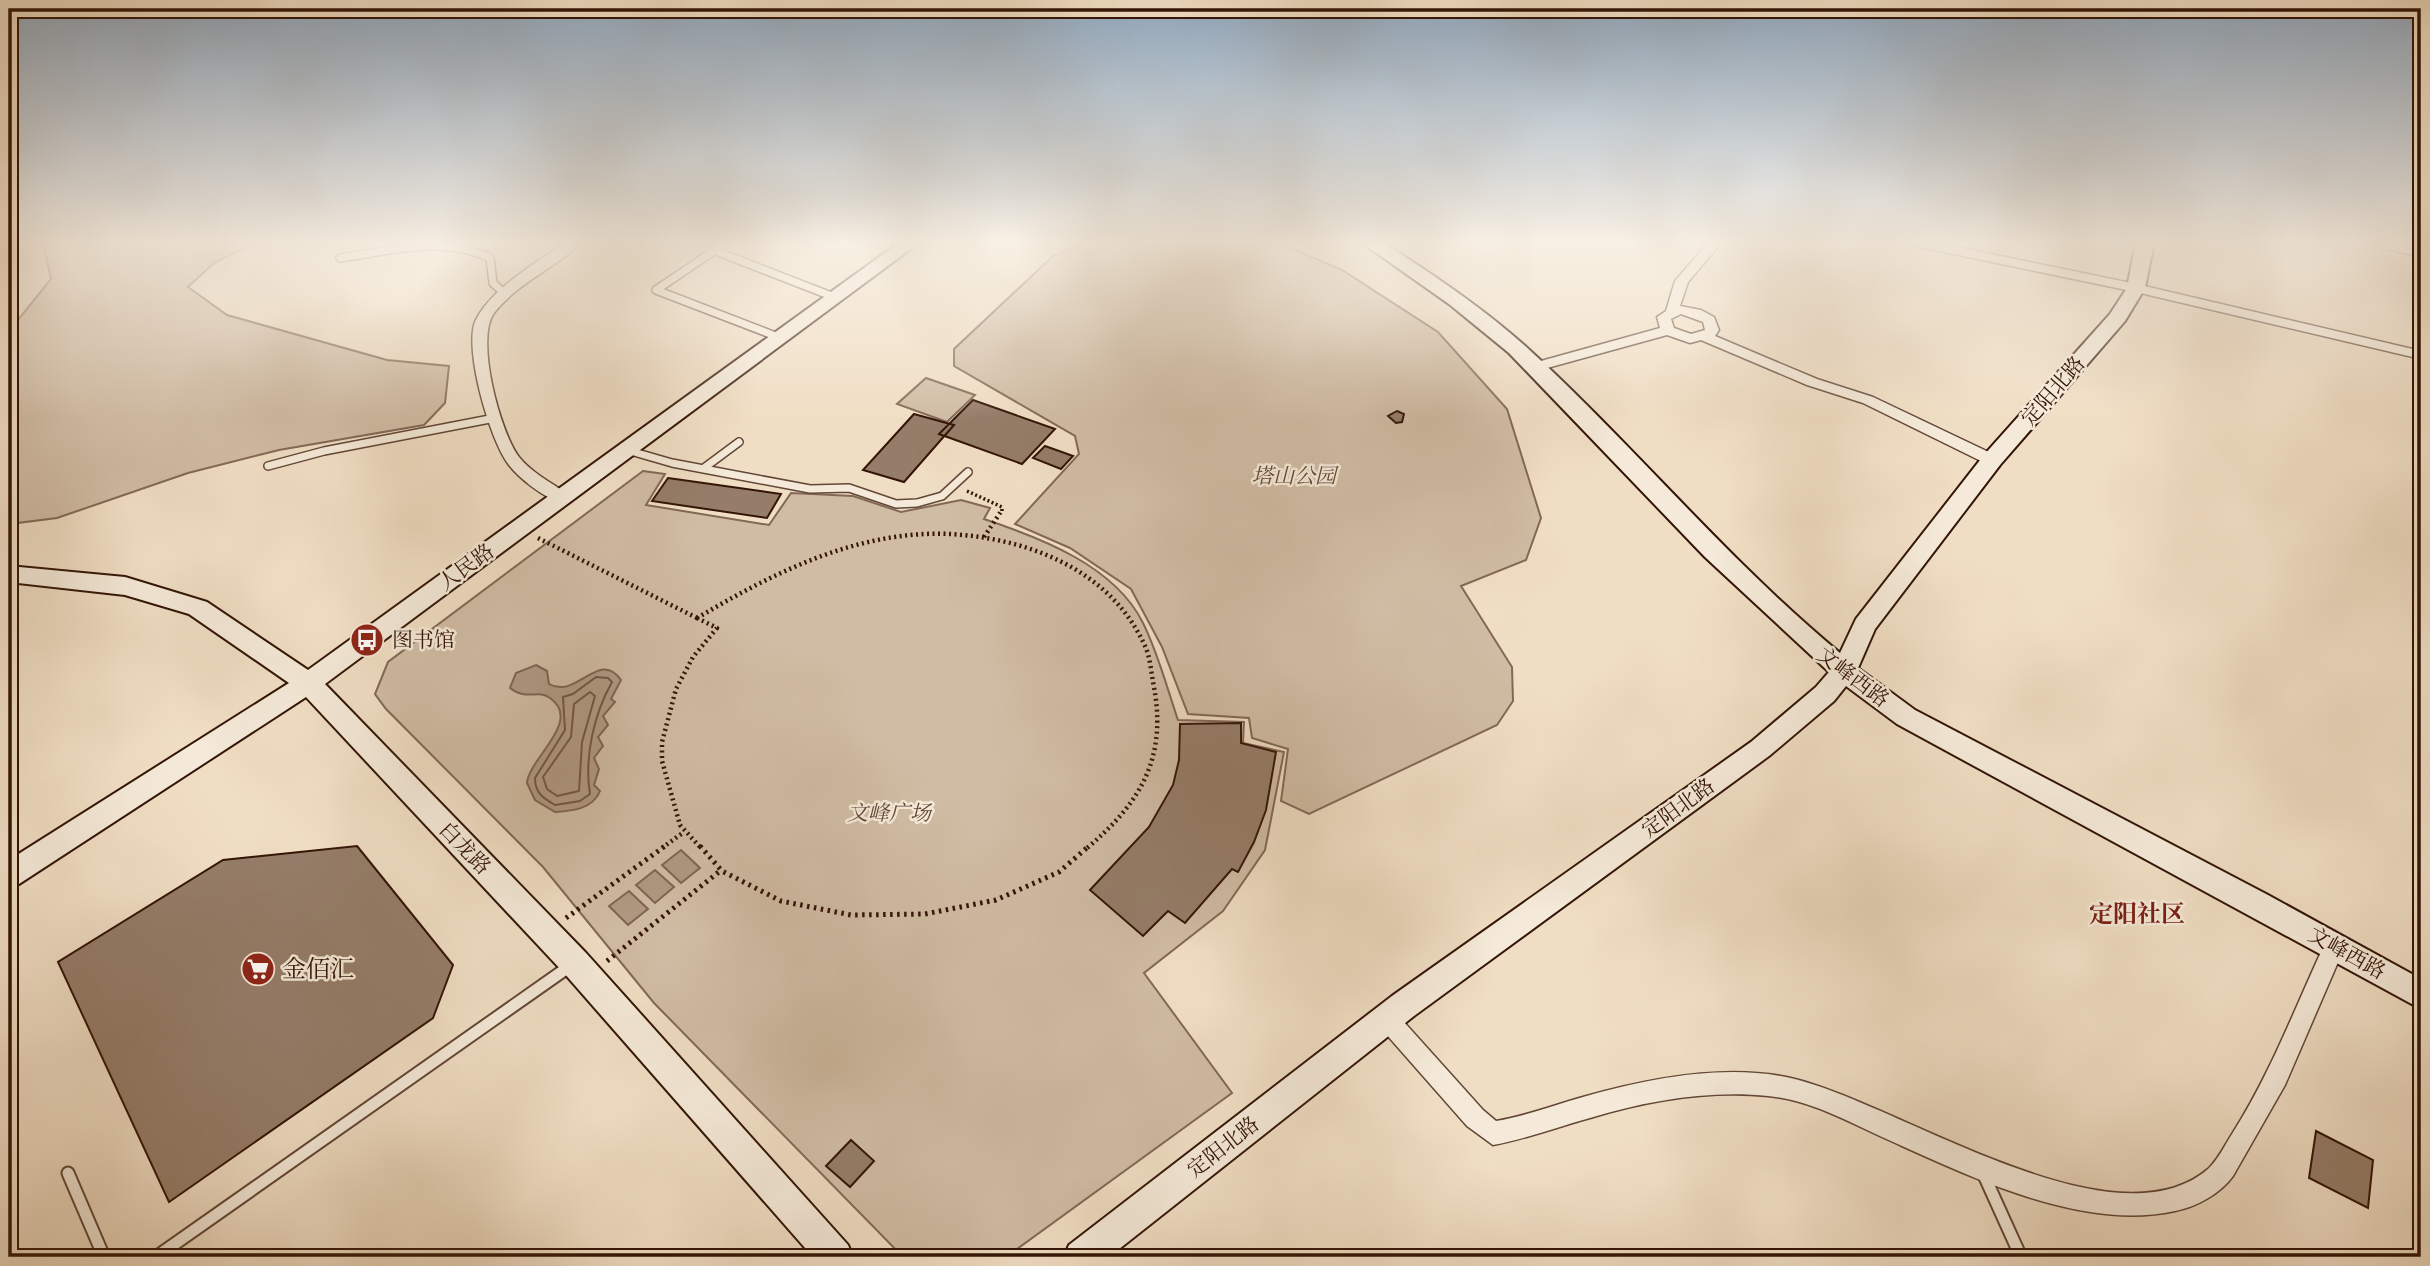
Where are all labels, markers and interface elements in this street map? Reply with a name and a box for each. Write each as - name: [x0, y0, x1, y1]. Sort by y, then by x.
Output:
- street label: 定阳北路: [2016, 351, 2090, 431]
- park label: 塔山公园: [1252, 464, 1339, 488]
- street label: 人民路: [433, 539, 499, 595]
- bus stop icon: 图书馆: [348, 621, 386, 659]
- place label: 图书馆: [392, 628, 455, 652]
- street label: 文峰西路: [1812, 642, 1894, 712]
- street label: 定阳北路: [1637, 774, 1719, 842]
- park label: 文峰广场: [847, 801, 933, 825]
- street label: 白龙路: [434, 817, 496, 879]
- district label: 定阳社区: [2089, 900, 2185, 928]
- street label: 文峰西路: [2304, 922, 2390, 984]
- supermarket icon: 金佰汇: [239, 950, 277, 988]
- place label: 金佰汇: [282, 955, 354, 983]
- street label: 定阳北路: [1183, 1112, 1263, 1182]

